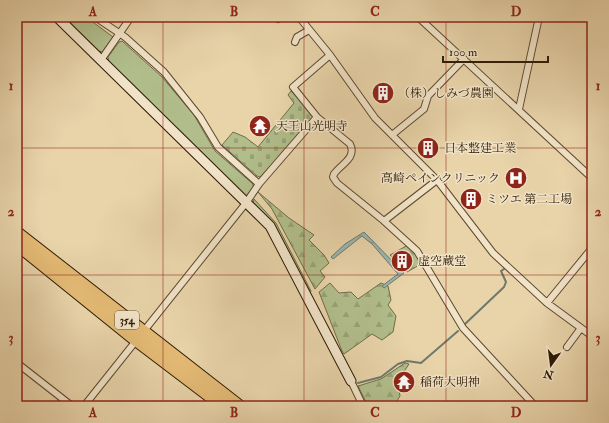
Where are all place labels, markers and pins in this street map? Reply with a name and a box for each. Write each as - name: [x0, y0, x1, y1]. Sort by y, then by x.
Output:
- building icon: （株）しみづ農園: [370, 80, 396, 106]
- place label: （株）しみづ農園: [398, 86, 494, 101]
- temple icon: 天王山光明寺: [247, 113, 273, 139]
- place label: 天王山光明寺: [276, 119, 348, 134]
- building icon: 日本整建工業: [415, 135, 441, 161]
- place label: 日本整建工業: [444, 141, 516, 156]
- hospital icon: 高崎ペインクリニック: [503, 165, 529, 191]
- place label: 高崎ペインクリニック: [381, 171, 500, 186]
- building icon: ミツエ 第二工場: [458, 186, 484, 212]
- place label: ミツエ 第二工場: [486, 192, 572, 207]
- building icon: 虚空蔵堂: [389, 248, 415, 274]
- place label: 虚空蔵堂: [418, 254, 466, 269]
- temple icon: 稲荷大明神: [391, 369, 417, 395]
- place label: 稲荷大明神: [420, 375, 480, 390]

